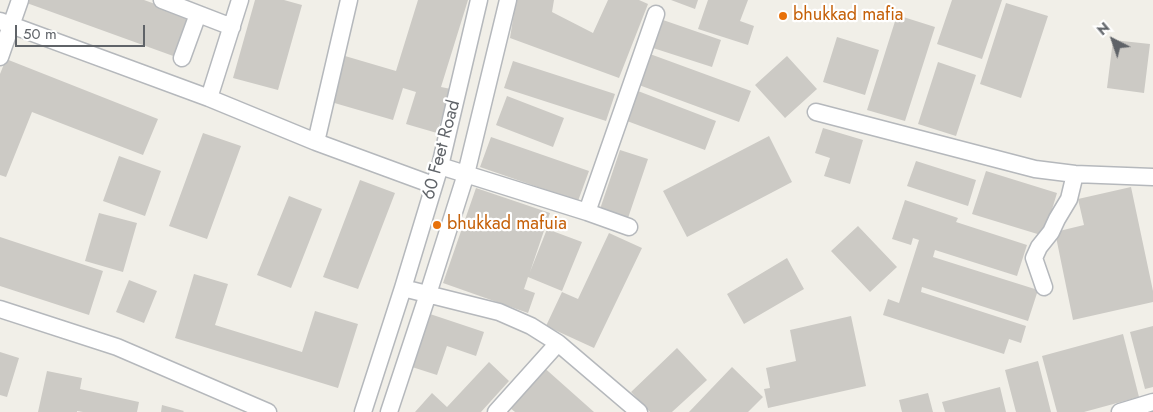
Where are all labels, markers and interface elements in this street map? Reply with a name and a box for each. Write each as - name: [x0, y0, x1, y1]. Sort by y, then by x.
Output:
- place label: bhukkad mafia: [793, 5, 904, 27]
- marker: bhukkad mafia: [777, 10, 789, 22]
- scale bar: [18, 15, 148, 47]
- north arrow: [1088, 15, 1138, 65]
- text: N: [1092, 17, 1114, 40]
- text: 50 m: [23, 23, 57, 45]
- street label: 60 Feet Road: [418, 98, 466, 202]
- place label: bhukkad mafuia: [447, 214, 567, 236]
- marker: bhukkad mafuia: [431, 219, 443, 231]

